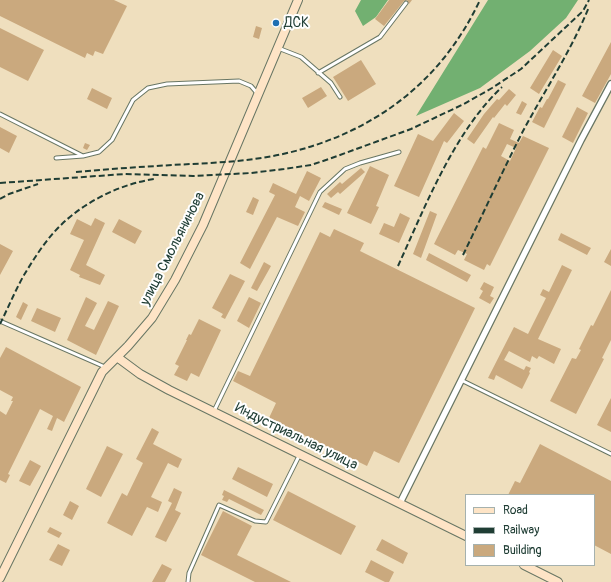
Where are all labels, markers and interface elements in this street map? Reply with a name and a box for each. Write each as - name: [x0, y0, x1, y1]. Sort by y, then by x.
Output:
- place label: ДСК: [284, 15, 309, 31]
- marker: ДСК: [271, 18, 281, 28]
- street label: улица Смольянинова: [137, 190, 209, 308]
- street label: Индустриальная улица: [232, 400, 360, 474]
- legend: [465, 494, 595, 566]
- text: Road: [503, 503, 528, 518]
- text: Railway: [503, 523, 539, 538]
- text: Building: [503, 543, 542, 558]

